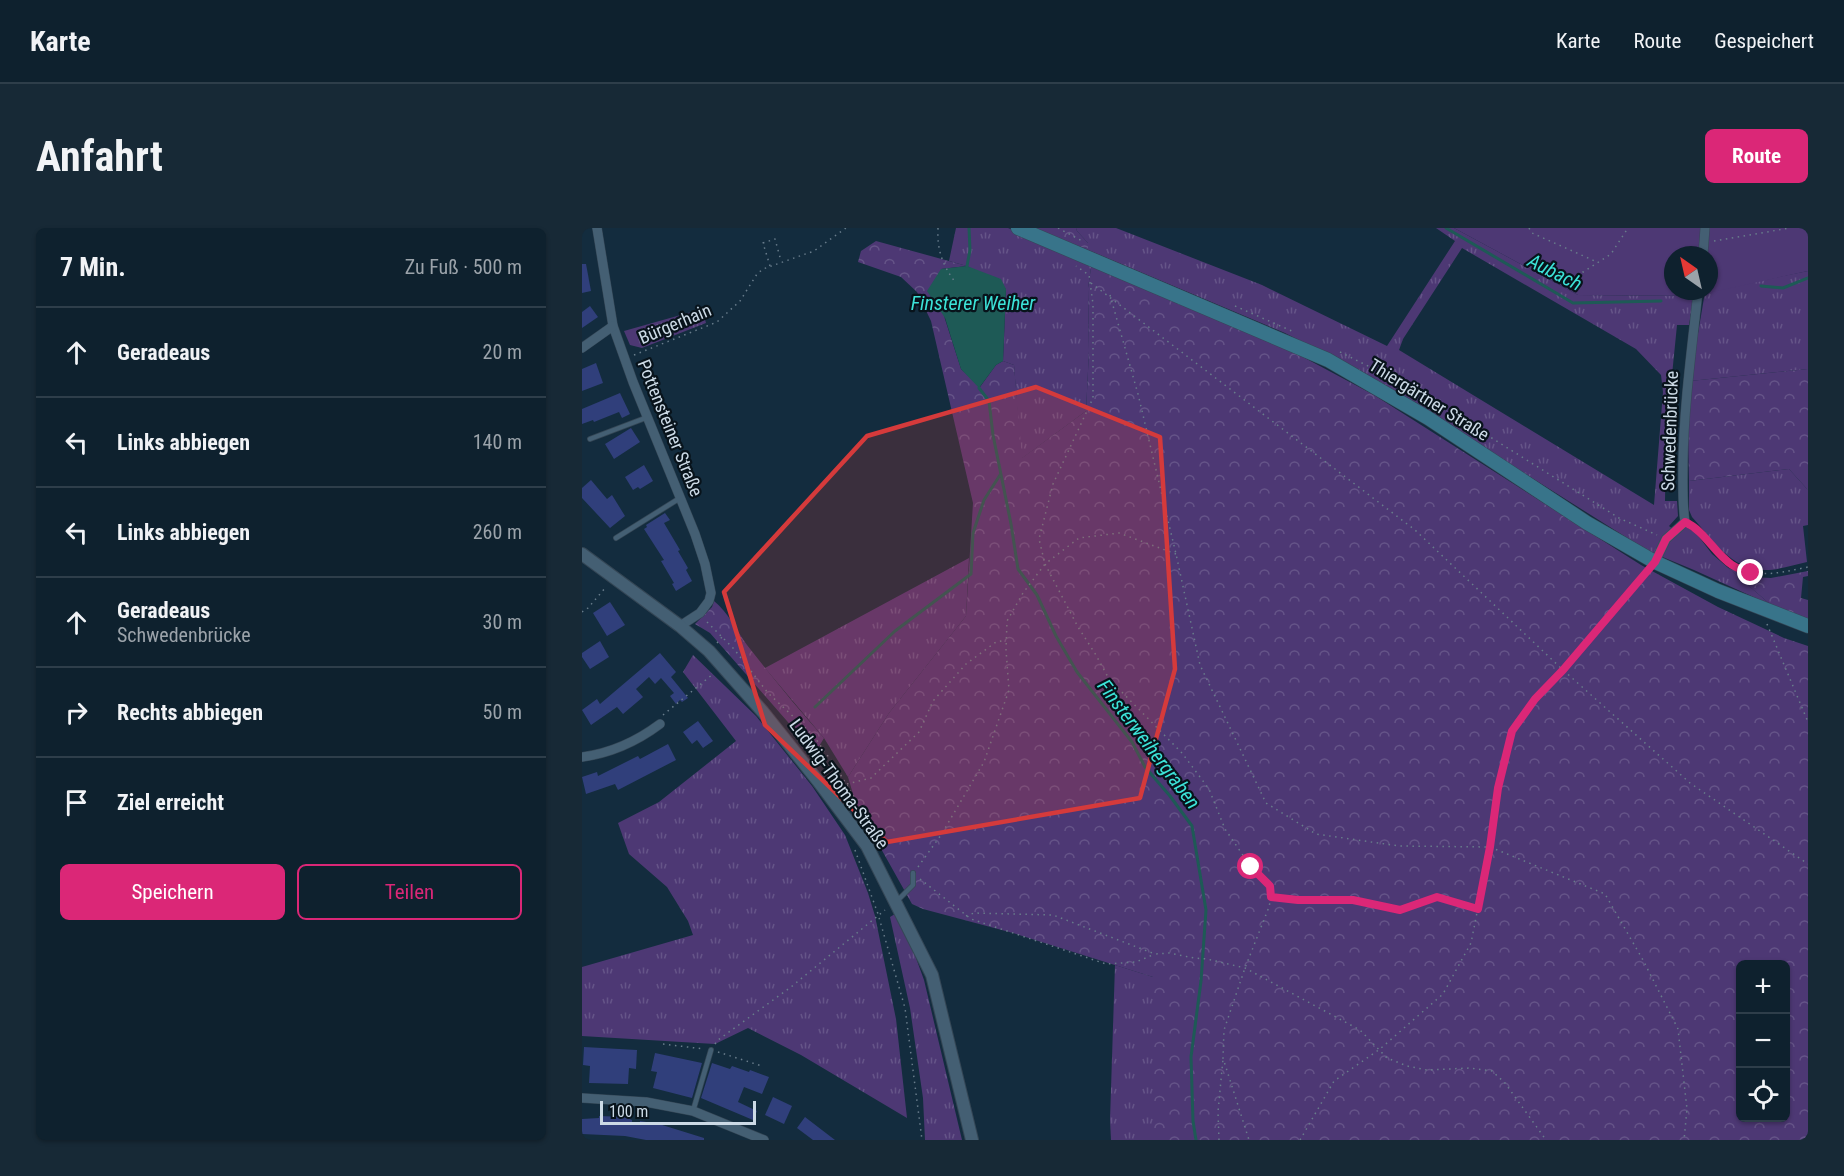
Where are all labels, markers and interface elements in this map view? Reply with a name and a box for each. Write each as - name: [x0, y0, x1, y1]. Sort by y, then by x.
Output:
- text: Karte: [30, 25, 91, 58]
- text: Karte: [1556, 29, 1600, 53]
- text: Route: [1633, 29, 1681, 53]
- text: Gespeichert: [1714, 29, 1814, 53]
- button: Route: [1705, 129, 1808, 183]
- text: Anfahrt: [36, 132, 163, 181]
- north arrow: [1664, 246, 1718, 300]
- water label: Aubach: [1523, 248, 1586, 296]
- text: 7 Min.: [60, 252, 126, 282]
- text: Zu Fuß · 500 m: [405, 255, 522, 279]
- water label: Finsterer Weiher: [911, 291, 1036, 315]
- street label: Bürgerhain: [635, 299, 714, 348]
- icon: ahead: [60, 336, 93, 369]
- text: Geradeaus: [117, 340, 210, 365]
- text: 20 m: [483, 340, 522, 364]
- street label: Thiergärtner Straße: [1365, 354, 1493, 445]
- street label: Pottensteiner Straße: [633, 356, 708, 499]
- street label: Schwedenbrücke: [1657, 370, 1682, 491]
- icon: left: [60, 426, 93, 459]
- text: Links abbiegen: [117, 430, 250, 455]
- text: 140 m: [473, 430, 522, 454]
- icon: left: [60, 516, 93, 549]
- text: Links abbiegen: [117, 520, 250, 545]
- text: 260 m: [473, 520, 522, 544]
- route end: [1737, 559, 1763, 585]
- text: Geradeaus: [117, 598, 210, 623]
- icon: ahead: [60, 606, 93, 639]
- text: 30 m: [483, 610, 522, 634]
- text: Schwedenbrücke: [117, 623, 251, 647]
- water label: Finsterweihergraben: [1093, 675, 1205, 813]
- icon: right: [60, 696, 93, 729]
- text: Rechts abbiegen: [117, 700, 263, 725]
- text: 50 m: [483, 700, 522, 724]
- street label: Ludwig-Thoma-Straße: [785, 715, 893, 853]
- icon: arrive: [60, 786, 93, 819]
- text: Ziel erreicht: [117, 790, 224, 815]
- route start: [1237, 853, 1263, 879]
- button: Speichern: [60, 864, 285, 920]
- button: Teilen: [297, 864, 522, 920]
- map controls: [1736, 960, 1790, 1122]
- button: +: [1736, 960, 1790, 1014]
- button: −: [1736, 1014, 1790, 1068]
- button: locate: [1736, 1068, 1790, 1122]
- scale bar: [600, 1098, 756, 1126]
- text: 100 m: [609, 1102, 648, 1121]

